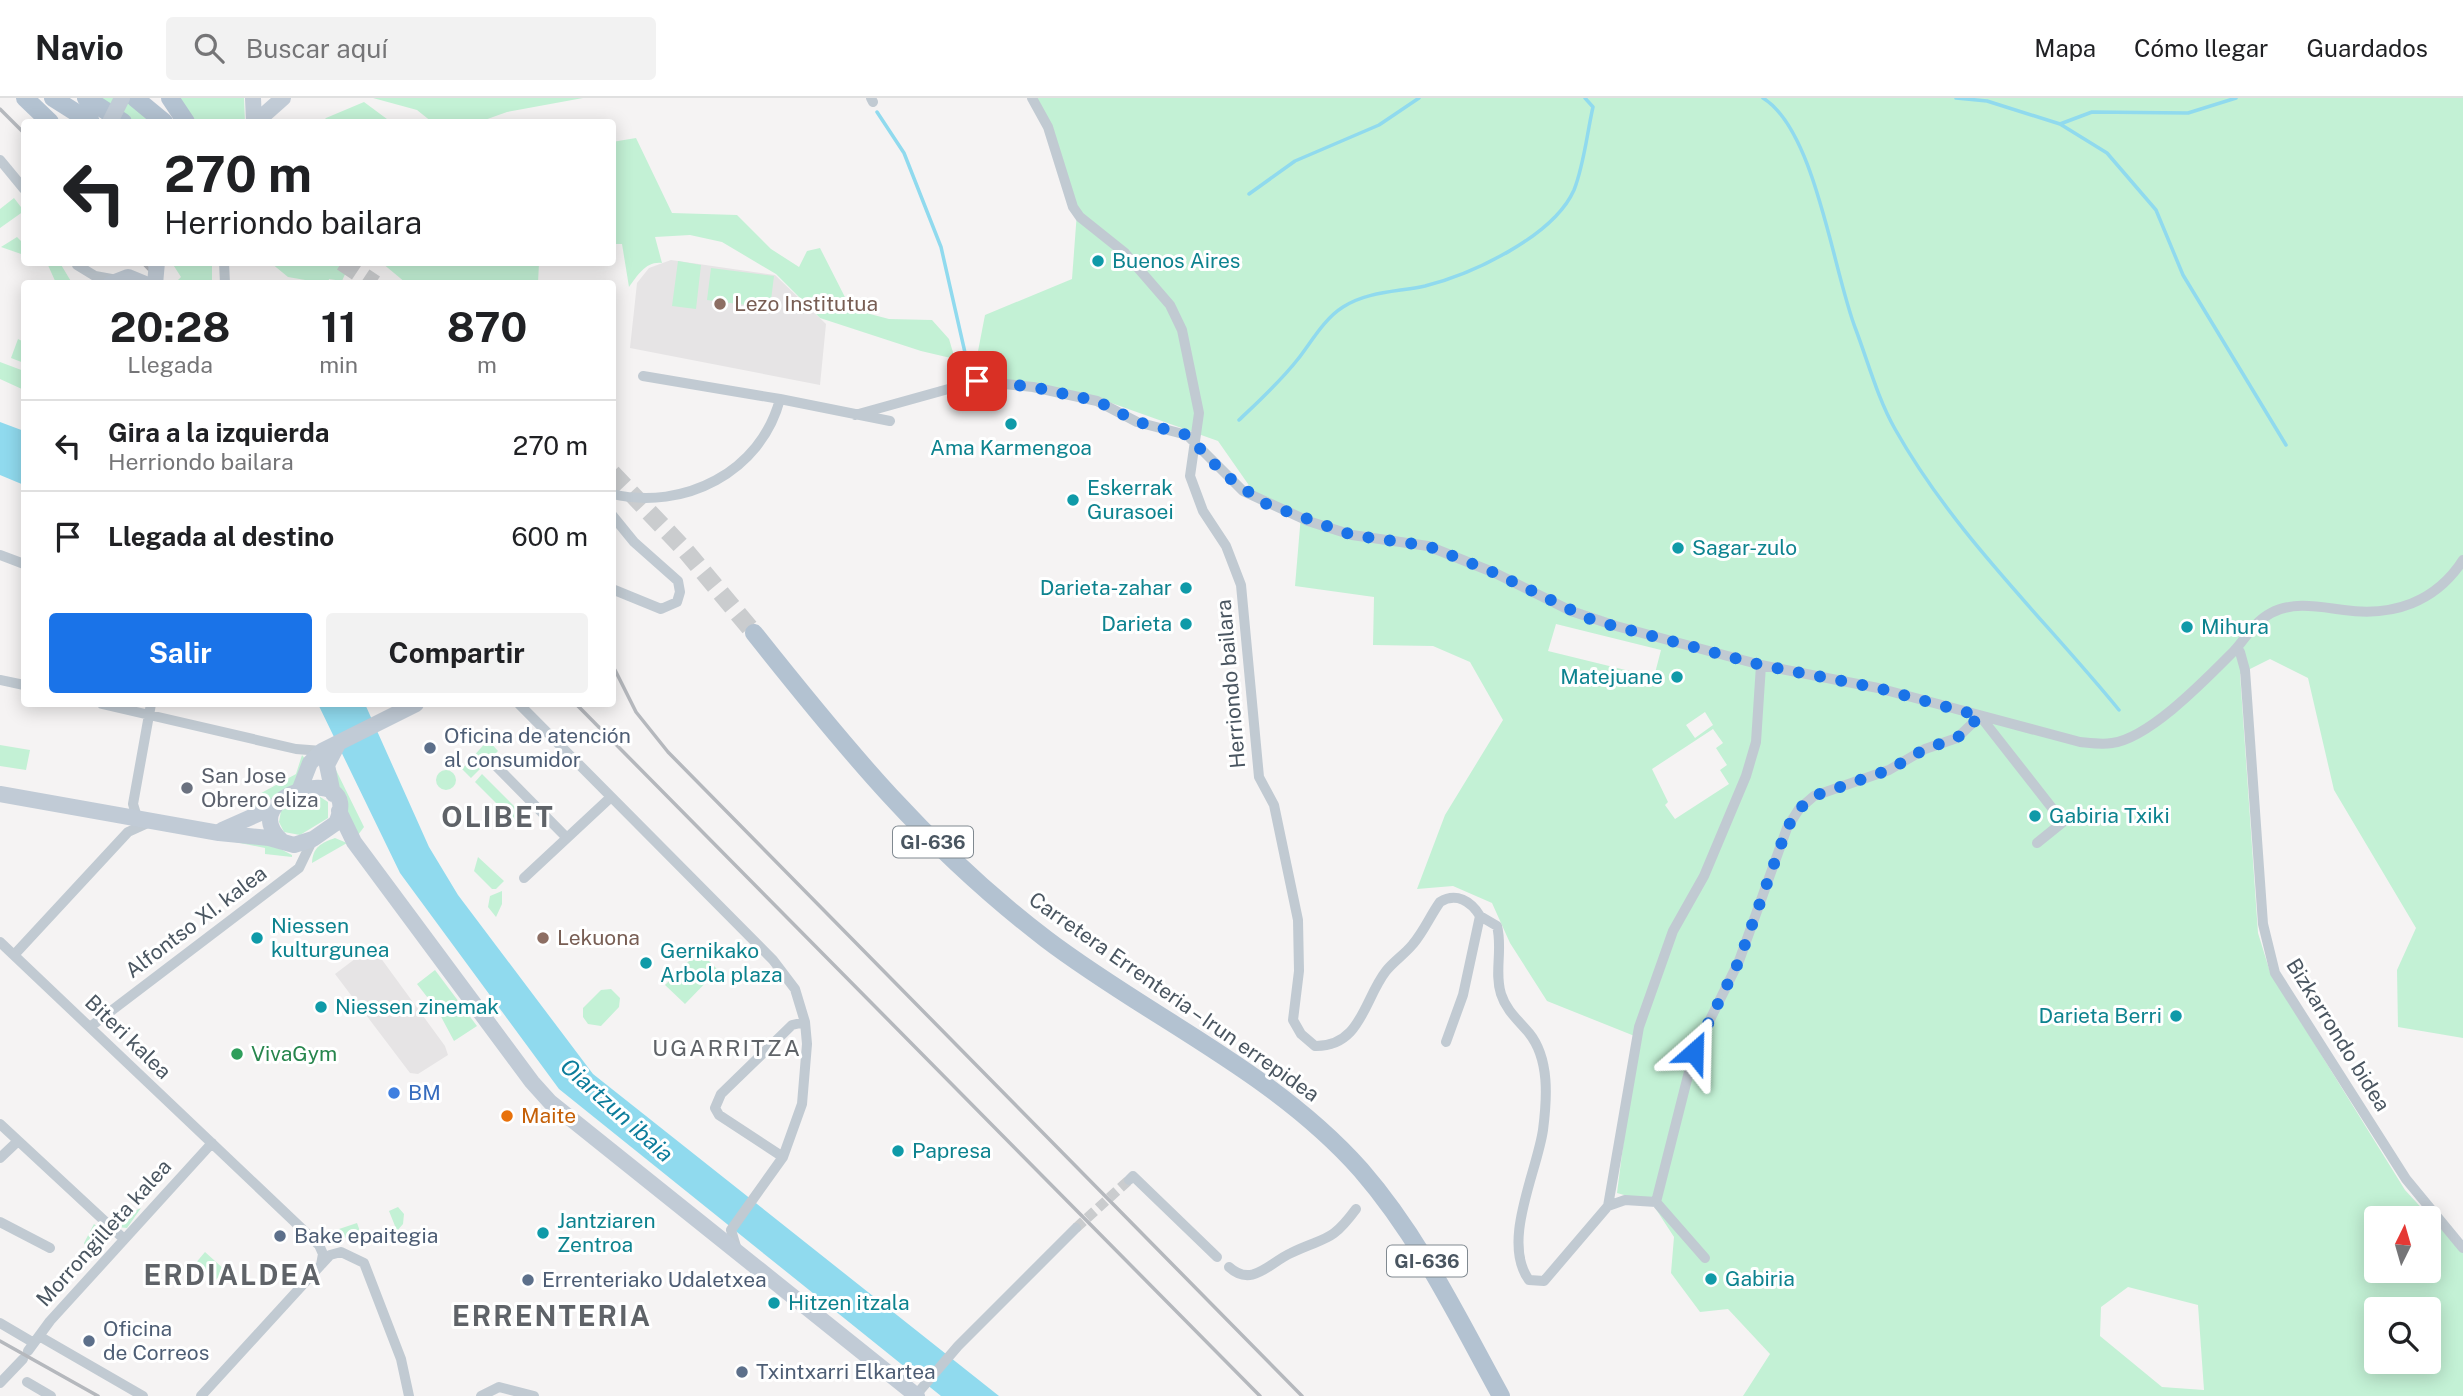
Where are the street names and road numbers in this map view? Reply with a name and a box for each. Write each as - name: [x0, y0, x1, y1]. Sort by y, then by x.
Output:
- street label: Herriondo bailara: [1211, 599, 1250, 770]
- road number: GI-636: [893, 827, 973, 858]
- street label: Alfontso XI. kalea: [120, 860, 271, 983]
- street label: Carretera Errenteria – Irun errepidea: [1024, 886, 1324, 1107]
- street label: Bizkarrondo bidea: [2281, 954, 2396, 1116]
- street label: Biteri kalea: [80, 989, 177, 1084]
- street label: Morrongilleta kalea: [31, 1154, 176, 1311]
- road number: GI-636: [1387, 1246, 1467, 1276]

